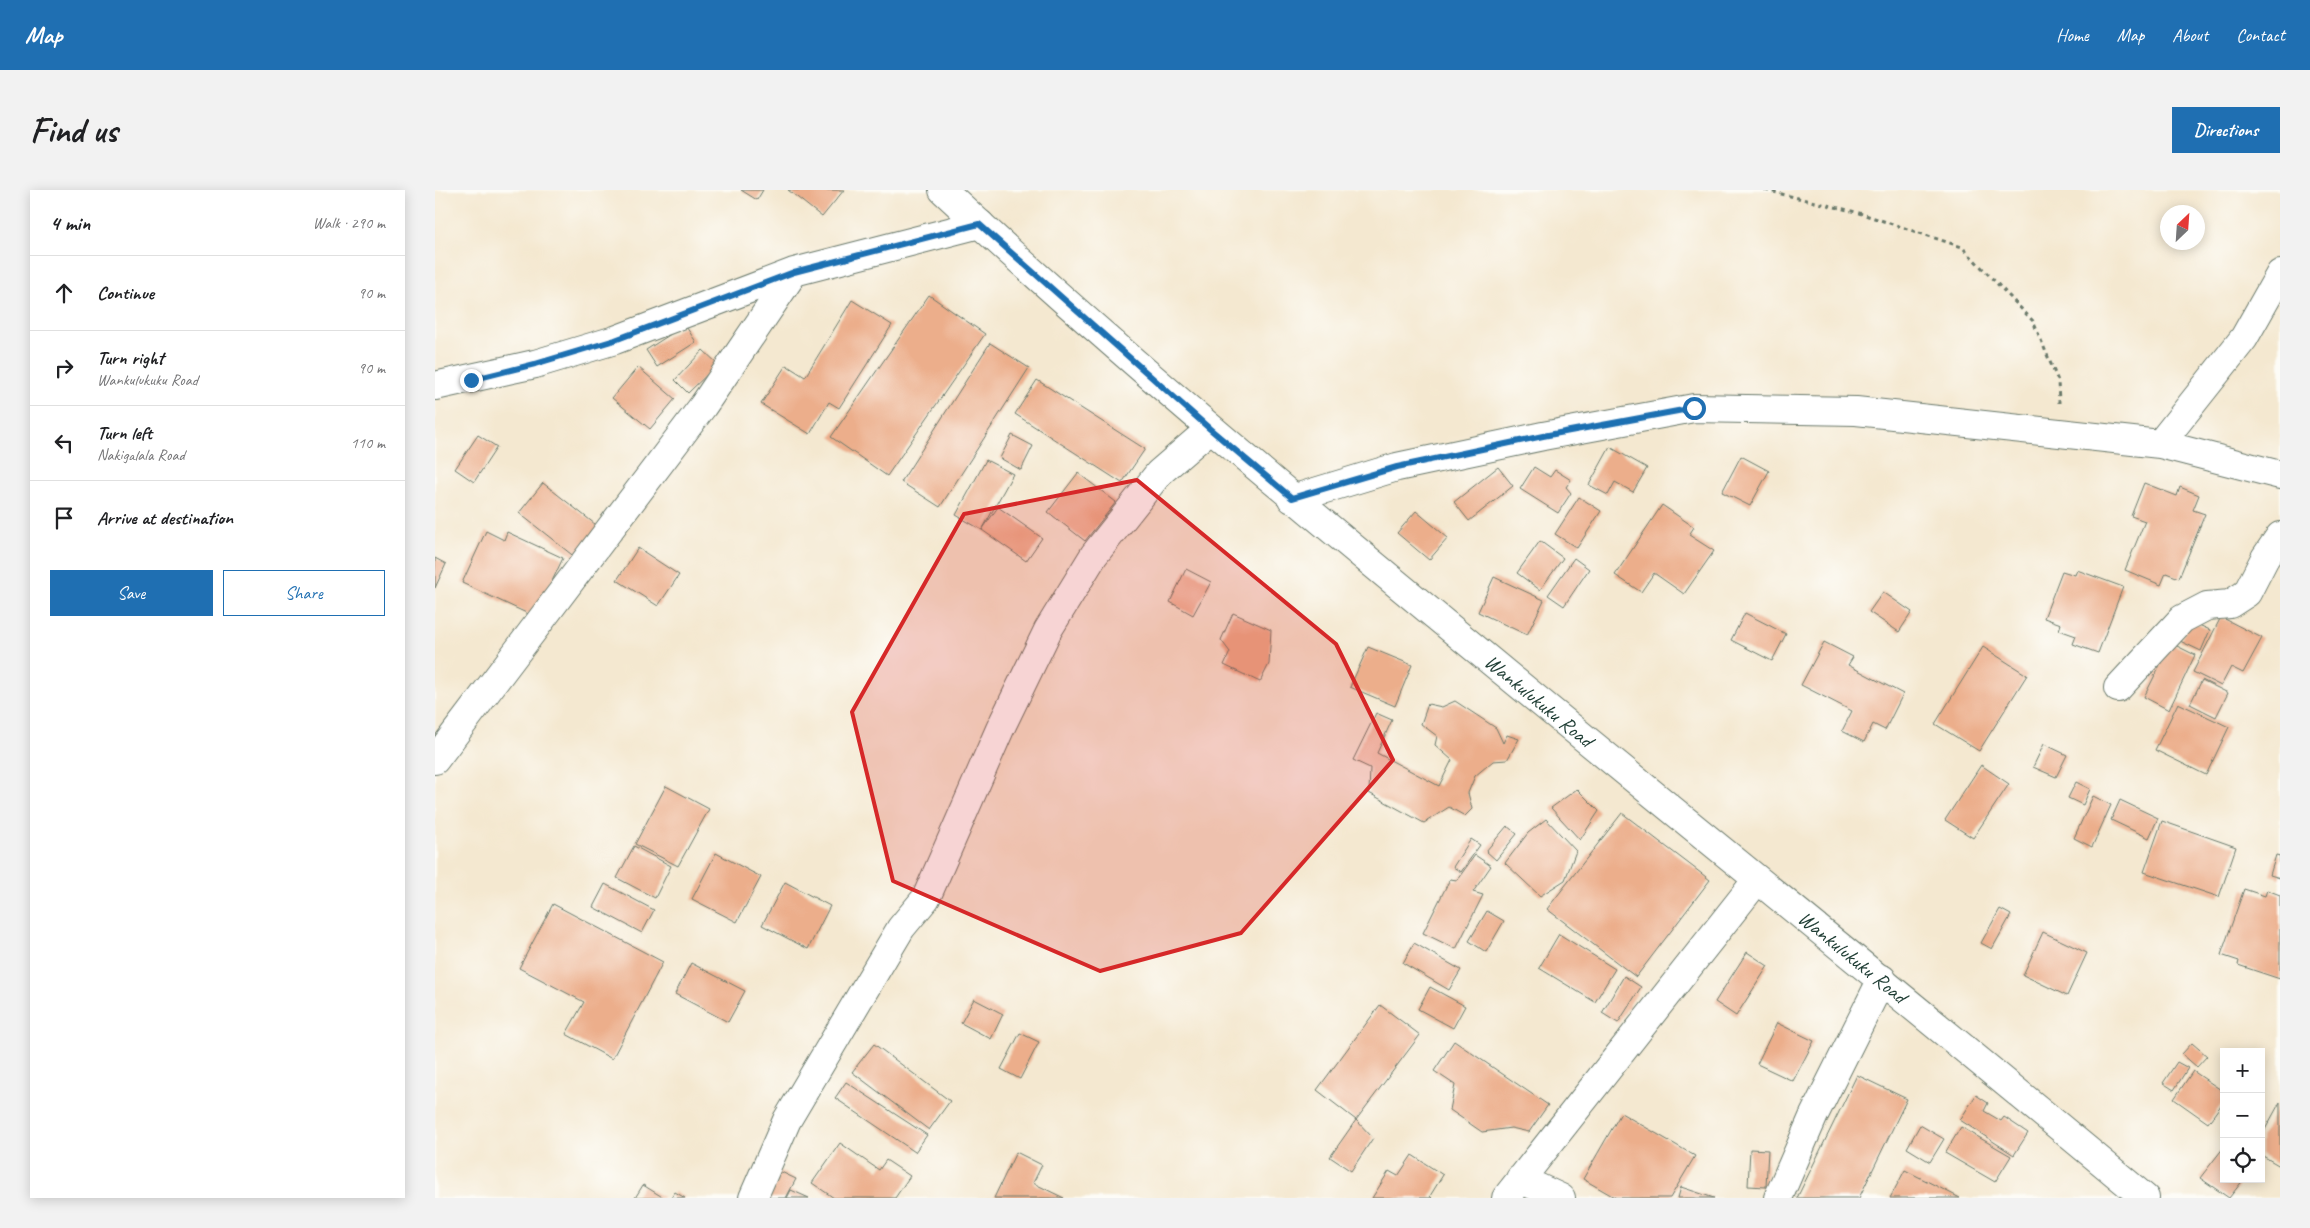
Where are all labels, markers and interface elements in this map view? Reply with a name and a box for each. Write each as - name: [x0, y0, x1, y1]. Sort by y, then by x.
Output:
- text: Map: [25, 20, 62, 50]
- text: Home: [2056, 24, 2089, 46]
- text: Map: [2117, 24, 2144, 46]
- text: About: [2172, 24, 2208, 46]
- text: Contact: [2236, 24, 2285, 46]
- button: Directions: [2172, 107, 2280, 153]
- text: Find us: [30, 108, 117, 153]
- north arrow: [2160, 205, 2205, 250]
- text: 4 min: [50, 210, 90, 236]
- text: Walk · 290 m: [313, 213, 385, 233]
- icon: ahead: [50, 279, 78, 307]
- text: Continue: [97, 281, 154, 305]
- text: 90 m: [358, 283, 385, 303]
- text: Turn right: [97, 346, 164, 370]
- icon: right: [50, 354, 78, 382]
- text: 90 m: [358, 358, 385, 378]
- route end: [460, 369, 483, 392]
- text: Wankulukuku Road: [97, 370, 198, 390]
- route start: [1683, 397, 1706, 420]
- text: Turn left: [97, 421, 152, 445]
- icon: left: [50, 429, 78, 457]
- text: 110 m: [351, 433, 385, 453]
- text: Nakigalala Road: [97, 445, 185, 465]
- icon: arrive: [50, 504, 78, 532]
- text: Arrive at destination: [97, 506, 233, 530]
- button: Save: [50, 570, 213, 616]
- button: Share: [223, 570, 385, 616]
- street label: Wankulukuku Road: [1479, 649, 1601, 755]
- street label: Wankulukuku Road: [1793, 905, 1914, 1011]
- map controls: [2220, 1048, 2265, 1183]
- button: +: [2220, 1048, 2265, 1093]
- button: −: [2220, 1093, 2265, 1138]
- button: locate: [2220, 1138, 2265, 1183]

